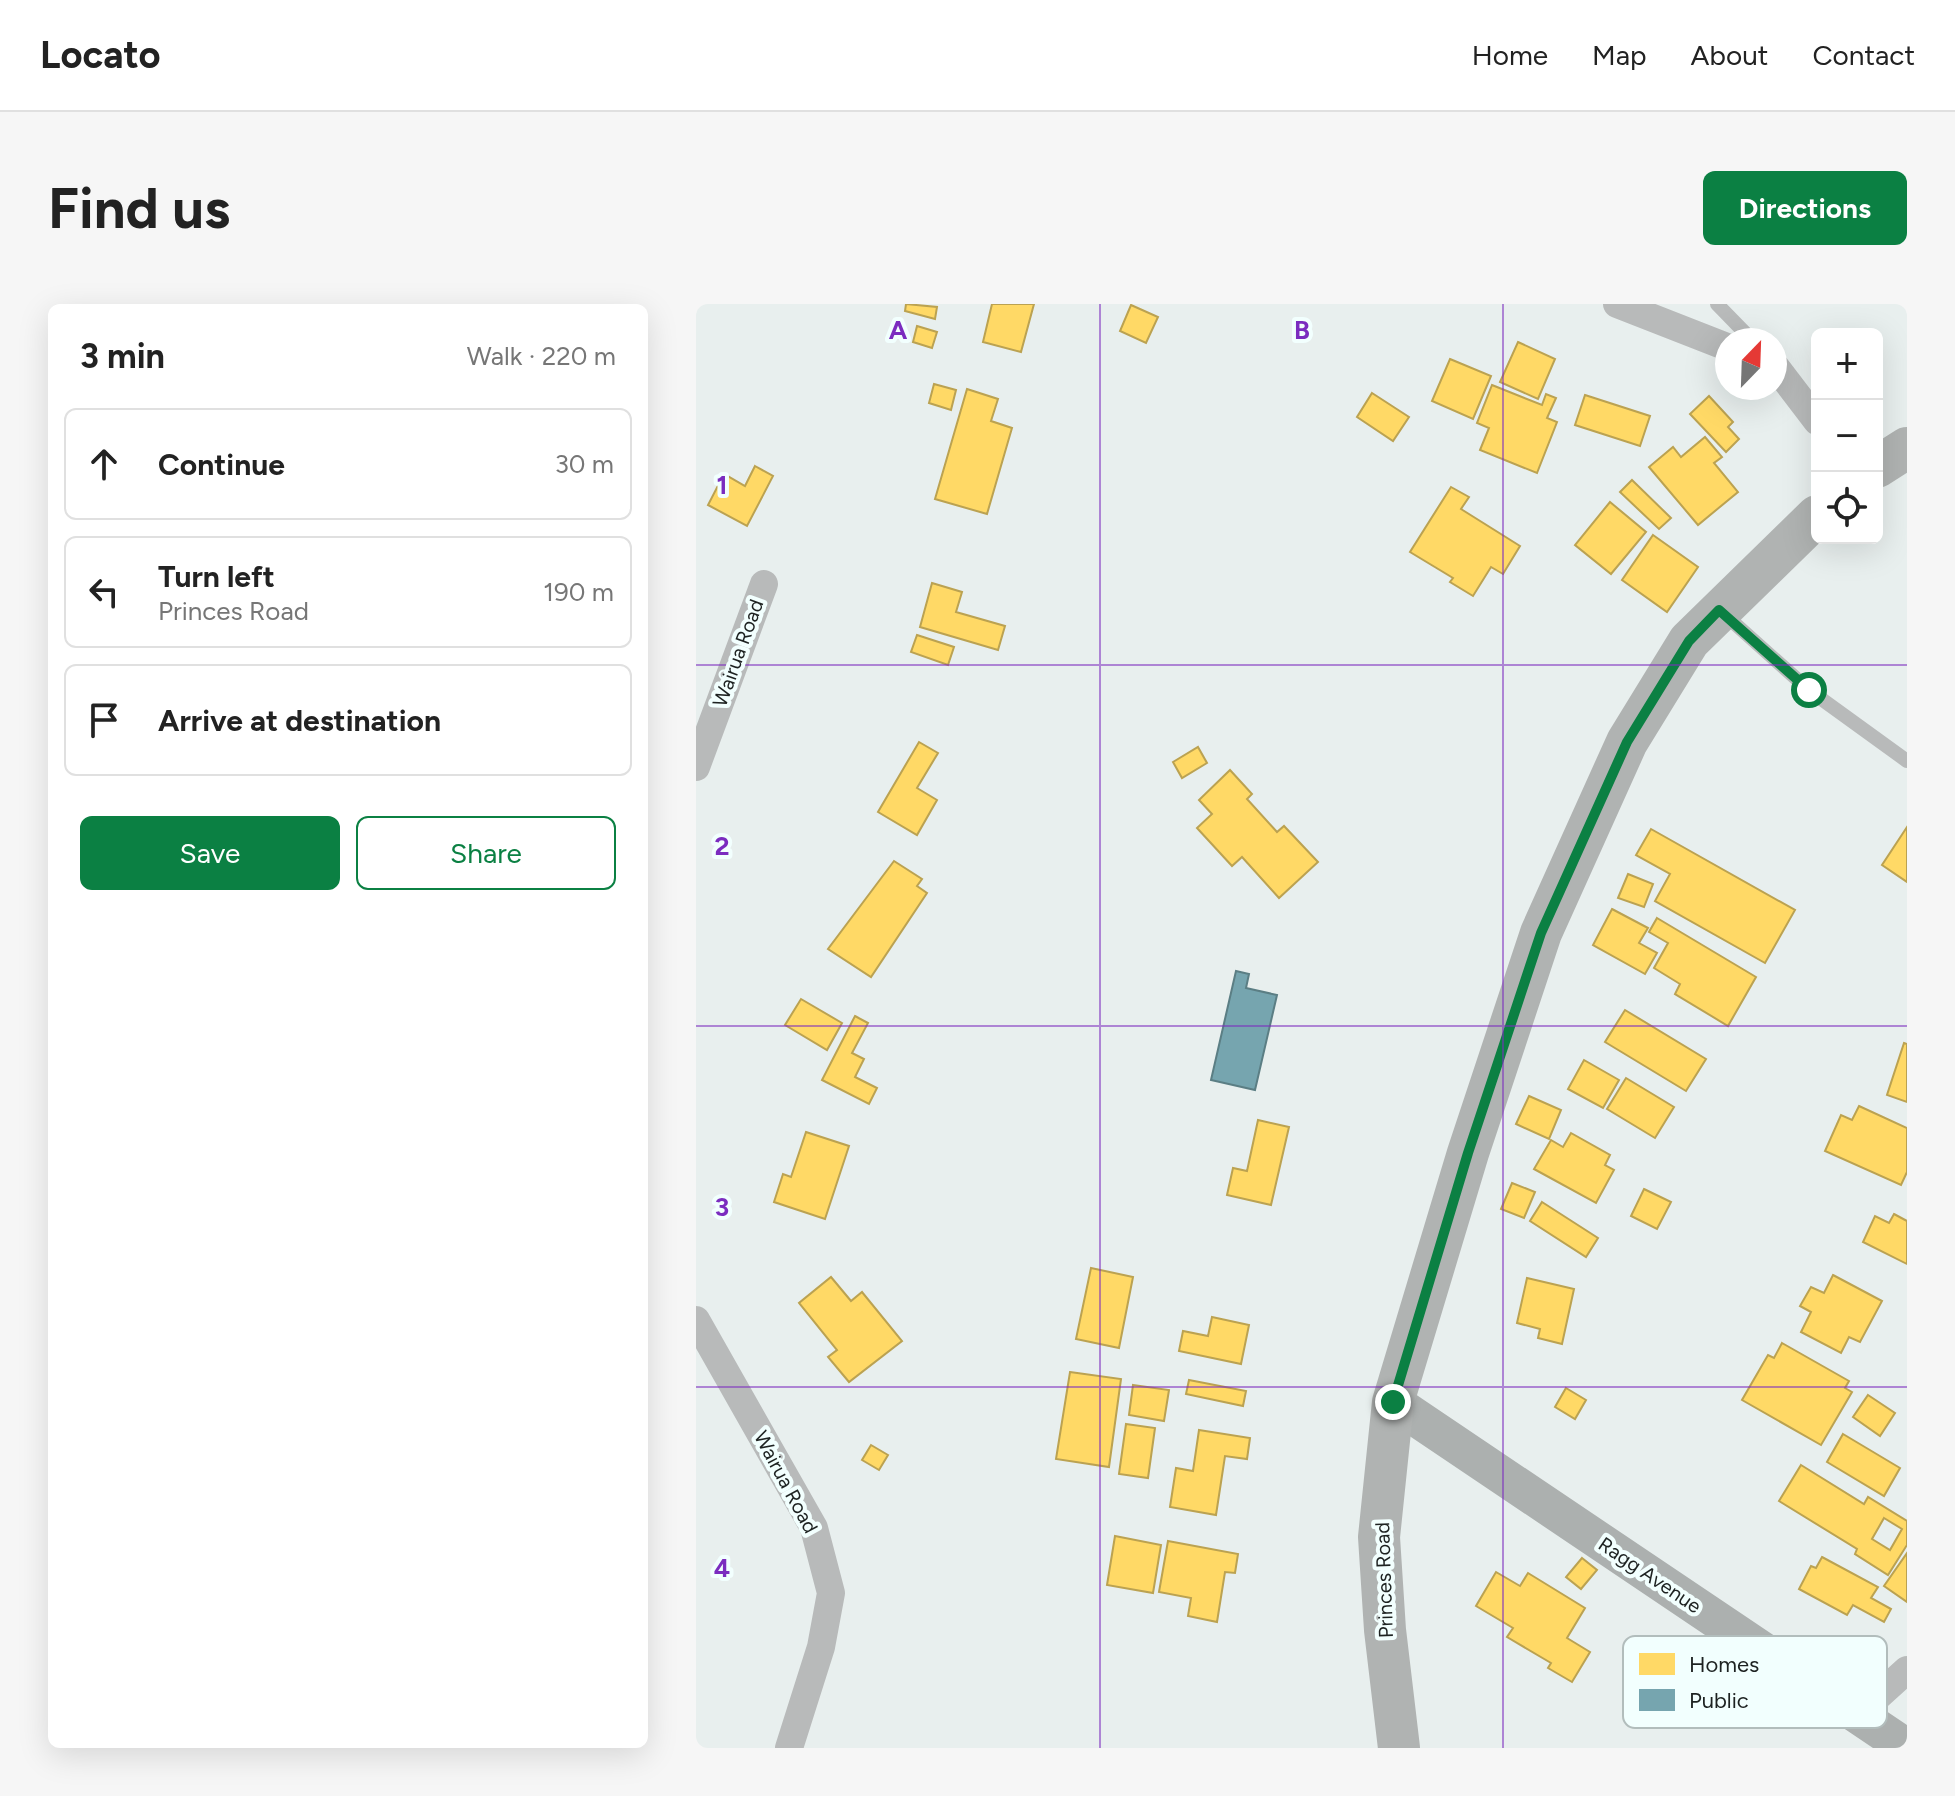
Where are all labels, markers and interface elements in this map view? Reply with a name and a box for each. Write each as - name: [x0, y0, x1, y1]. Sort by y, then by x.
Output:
- text: Locato: [40, 32, 161, 78]
- text: Home: [1472, 38, 1548, 72]
- text: Map: [1592, 38, 1647, 72]
- text: About: [1691, 38, 1768, 72]
- text: Contact: [1812, 38, 1915, 72]
- button: Directions: [1703, 171, 1907, 245]
- text: Find us: [48, 175, 230, 242]
- text: A: [889, 314, 908, 346]
- text: B: [1294, 314, 1310, 346]
- north arrow: [1715, 328, 1787, 400]
- map controls: [1811, 328, 1883, 544]
- button: +: [1811, 328, 1883, 400]
- text: 3 min: [80, 336, 165, 377]
- text: Walk · 220 m: [467, 340, 616, 372]
- button: −: [1811, 400, 1883, 472]
- icon: ahead: [82, 442, 126, 486]
- text: Continue: [158, 446, 285, 483]
- text: 30 m: [555, 448, 614, 480]
- text: 1: [717, 469, 727, 501]
- button: locate: [1811, 472, 1883, 544]
- text: Turn left: [158, 558, 275, 595]
- icon: left: [82, 570, 126, 614]
- text: 190 m: [543, 576, 614, 608]
- text: Princes Road: [158, 595, 309, 627]
- street label: Wairua Road: [708, 596, 768, 710]
- route start: [1791, 672, 1827, 708]
- icon: arrive: [82, 698, 126, 742]
- text: Arrive at destination: [158, 702, 441, 739]
- button: Save: [80, 816, 340, 890]
- button: Share: [356, 816, 616, 890]
- text: 2: [714, 830, 730, 862]
- text: 3: [715, 1191, 729, 1223]
- route end: [1375, 1384, 1411, 1420]
- street label: Wairua Road: [749, 1427, 823, 1537]
- street label: Princes Road: [1370, 1522, 1398, 1638]
- street label: Ragg Avenue: [1594, 1532, 1706, 1618]
- text: 4: [714, 1552, 730, 1584]
- legend: [1623, 1636, 1887, 1728]
- text: Homes: [1689, 1651, 1759, 1678]
- text: Public: [1689, 1687, 1749, 1714]

